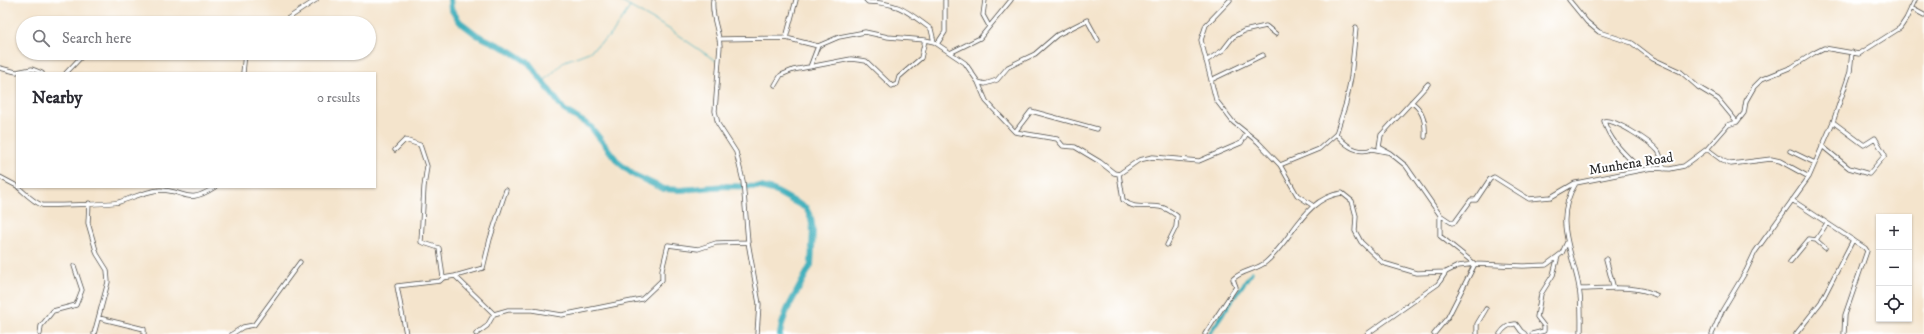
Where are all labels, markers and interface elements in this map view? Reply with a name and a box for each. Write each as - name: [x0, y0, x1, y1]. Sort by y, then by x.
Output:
- search box: [16, 16, 376, 60]
- icon: search: [30, 27, 52, 49]
- text: Search here: [62, 29, 131, 48]
- text: Nearby: [32, 87, 82, 109]
- text: 0 results: [317, 90, 360, 106]
- street label: Munhena Road: [1588, 148, 1675, 180]
- map controls: [1876, 214, 1912, 322]
- button: +: [1876, 214, 1912, 250]
- button: −: [1876, 250, 1912, 286]
- button: locate: [1876, 286, 1912, 322]

